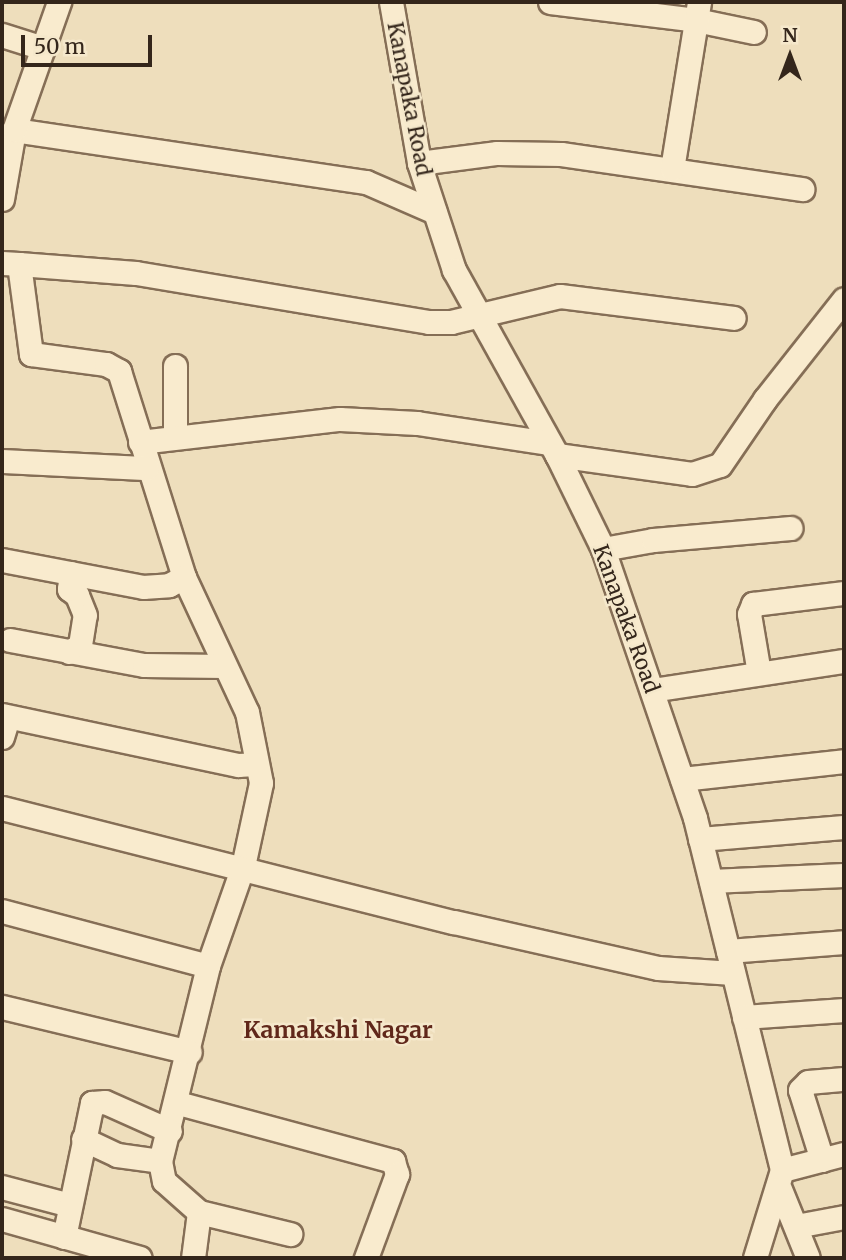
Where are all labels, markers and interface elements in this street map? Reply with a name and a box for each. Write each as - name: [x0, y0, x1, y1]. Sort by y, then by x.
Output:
- street label: Kanapaka Road: [382, 20, 436, 178]
- scale bar: [24, 21, 156, 65]
- north arrow: [755, 21, 825, 91]
- text: N: [782, 23, 798, 47]
- text: 50 m: [34, 33, 85, 60]
- street label: Kanapaka Road: [587, 541, 665, 697]
- district label: Kamakshi Nagar: [243, 1016, 433, 1044]

